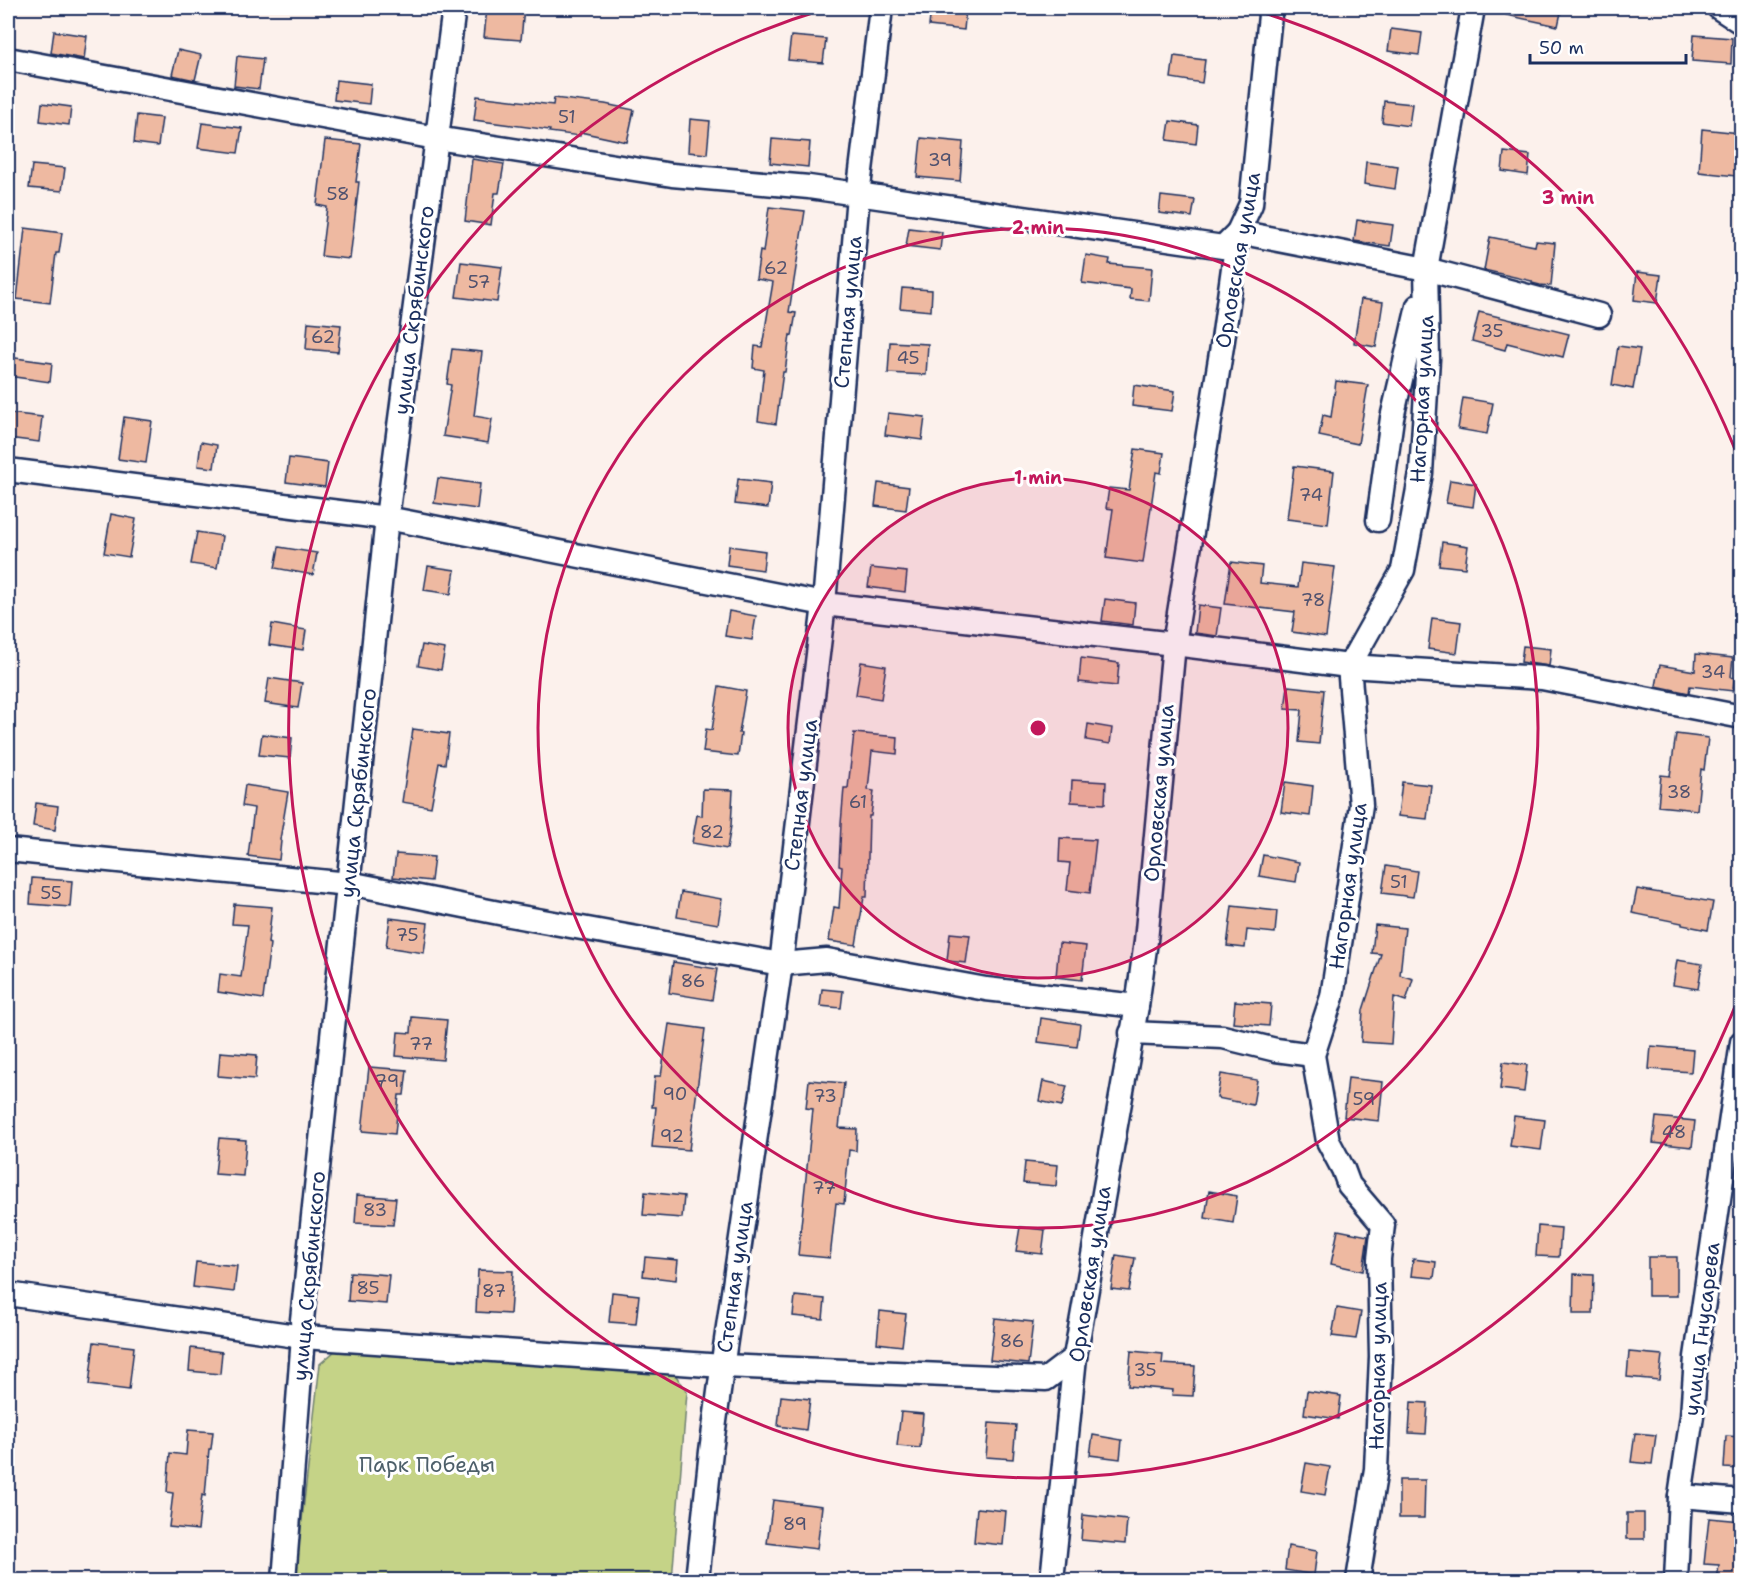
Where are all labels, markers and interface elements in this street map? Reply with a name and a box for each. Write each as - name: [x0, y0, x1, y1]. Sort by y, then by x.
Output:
- scale bar: [1530, 27, 1686, 65]
- text: 50 m: [1539, 36, 1584, 60]
- house number: 51: [558, 105, 576, 129]
- house number: 39: [928, 148, 952, 172]
- street label: Орловская улица: [1209, 170, 1267, 350]
- house number: 58: [326, 182, 350, 206]
- text: 3 min: [1542, 186, 1594, 210]
- street label: улица Скрябинского: [387, 204, 441, 416]
- text: 2 min: [1012, 216, 1064, 240]
- street label: Степная улица: [827, 235, 869, 389]
- house number: 62: [764, 256, 788, 280]
- house number: 57: [468, 270, 490, 294]
- street label: Нагорная улица: [1404, 314, 1440, 484]
- house number: 35: [1480, 319, 1504, 343]
- house number: 62: [311, 325, 335, 349]
- house number: 45: [896, 346, 920, 370]
- text: 1 min: [1014, 466, 1062, 490]
- house number: 74: [1299, 483, 1323, 507]
- house number: 78: [1301, 588, 1325, 612]
- house number: 34: [1701, 660, 1725, 684]
- street label: улица Скрябинского: [333, 687, 383, 899]
- street label: Орловская улица: [1137, 703, 1181, 883]
- street label: Степная улица: [778, 717, 824, 873]
- centre of rings: [1028, 718, 1048, 738]
- house number: 38: [1667, 780, 1691, 804]
- house number: 61: [849, 790, 867, 814]
- street label: Нагорная улица: [1322, 801, 1374, 971]
- house number: 82: [700, 820, 724, 844]
- house number: 51: [1390, 870, 1408, 894]
- house number: 55: [40, 881, 62, 905]
- house number: 75: [396, 923, 418, 947]
- house number: 86: [681, 969, 705, 993]
- house number: 77: [409, 1032, 433, 1056]
- house number: 79: [375, 1069, 399, 1093]
- house number: 90: [663, 1082, 687, 1106]
- house number: 73: [813, 1084, 837, 1108]
- house number: 59: [1353, 1087, 1375, 1111]
- house number: 48: [1662, 1120, 1686, 1144]
- house number: 92: [660, 1124, 684, 1148]
- street label: улица Скрябинского: [286, 1170, 332, 1382]
- house number: 77: [812, 1176, 836, 1200]
- street label: Орловская улица: [1062, 1184, 1118, 1364]
- house number: 83: [363, 1198, 387, 1222]
- street label: Степная улица: [710, 1199, 760, 1355]
- street label: улица Гнусарева: [1677, 1240, 1727, 1418]
- house number: 85: [356, 1276, 380, 1300]
- house number: 87: [482, 1279, 506, 1303]
- street label: Нагорная улица: [1363, 1282, 1393, 1450]
- house number: 86: [1000, 1329, 1024, 1353]
- house number: 35: [1133, 1358, 1157, 1382]
- park label: Парк Победы: [359, 1451, 495, 1479]
- house number: 89: [783, 1512, 807, 1536]

